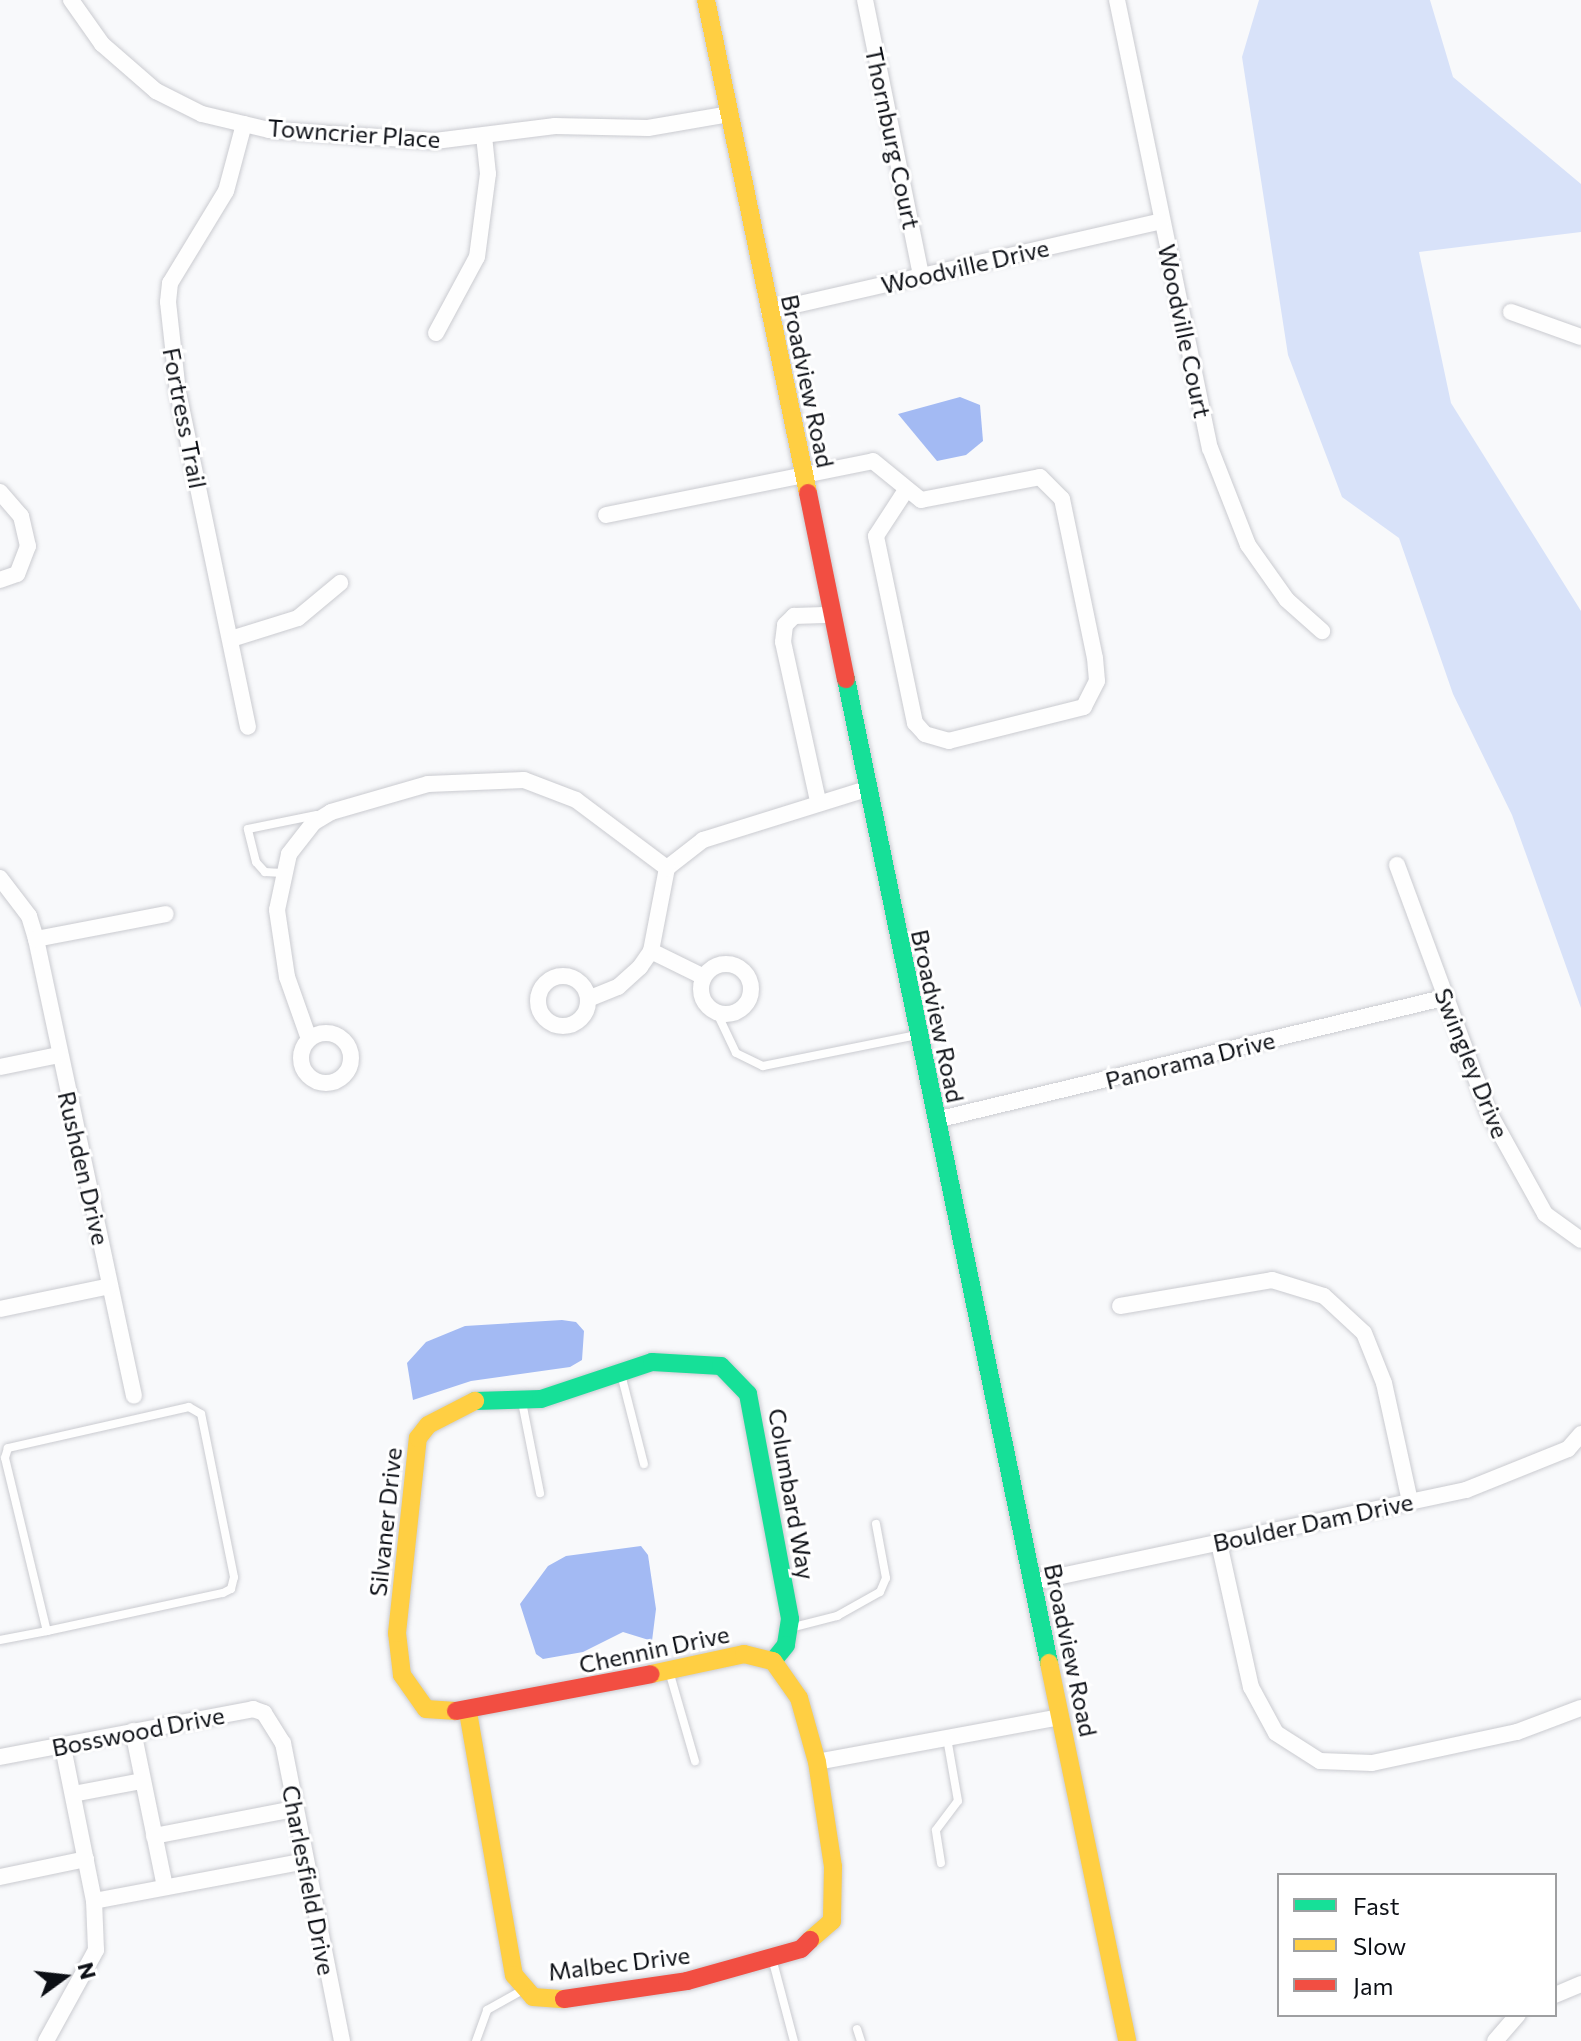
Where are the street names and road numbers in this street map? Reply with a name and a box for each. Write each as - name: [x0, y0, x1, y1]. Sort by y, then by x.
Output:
- street label: Thornburg Court: [860, 44, 926, 232]
- street label: Towncrier Place: [267, 113, 441, 153]
- street label: Woodville Drive: [878, 233, 1052, 299]
- street label: Woodville Court: [1153, 241, 1217, 421]
- street label: Broadview Road: [776, 292, 840, 470]
- street label: Fortress Trail: [157, 345, 213, 491]
- street label: Broadview Road: [906, 927, 970, 1105]
- street label: Swingley Drive: [1429, 984, 1515, 1142]
- street label: Panorama Drive: [1102, 1025, 1278, 1095]
- street label: Rushden Drive: [52, 1088, 116, 1248]
- street label: Columbard Way: [763, 1406, 821, 1582]
- street label: Silvaner Drive: [363, 1446, 407, 1598]
- street label: Boulder Dam Drive: [1210, 1487, 1416, 1557]
- street label: Broadview Road: [1039, 1561, 1103, 1739]
- street label: Chennin Drive: [576, 1619, 732, 1679]
- street label: Bosswood Drive: [49, 1700, 227, 1762]
- street label: Charlesfield Drive: [276, 1783, 342, 1977]
- street label: Malbec Drive: [546, 1940, 692, 1986]

